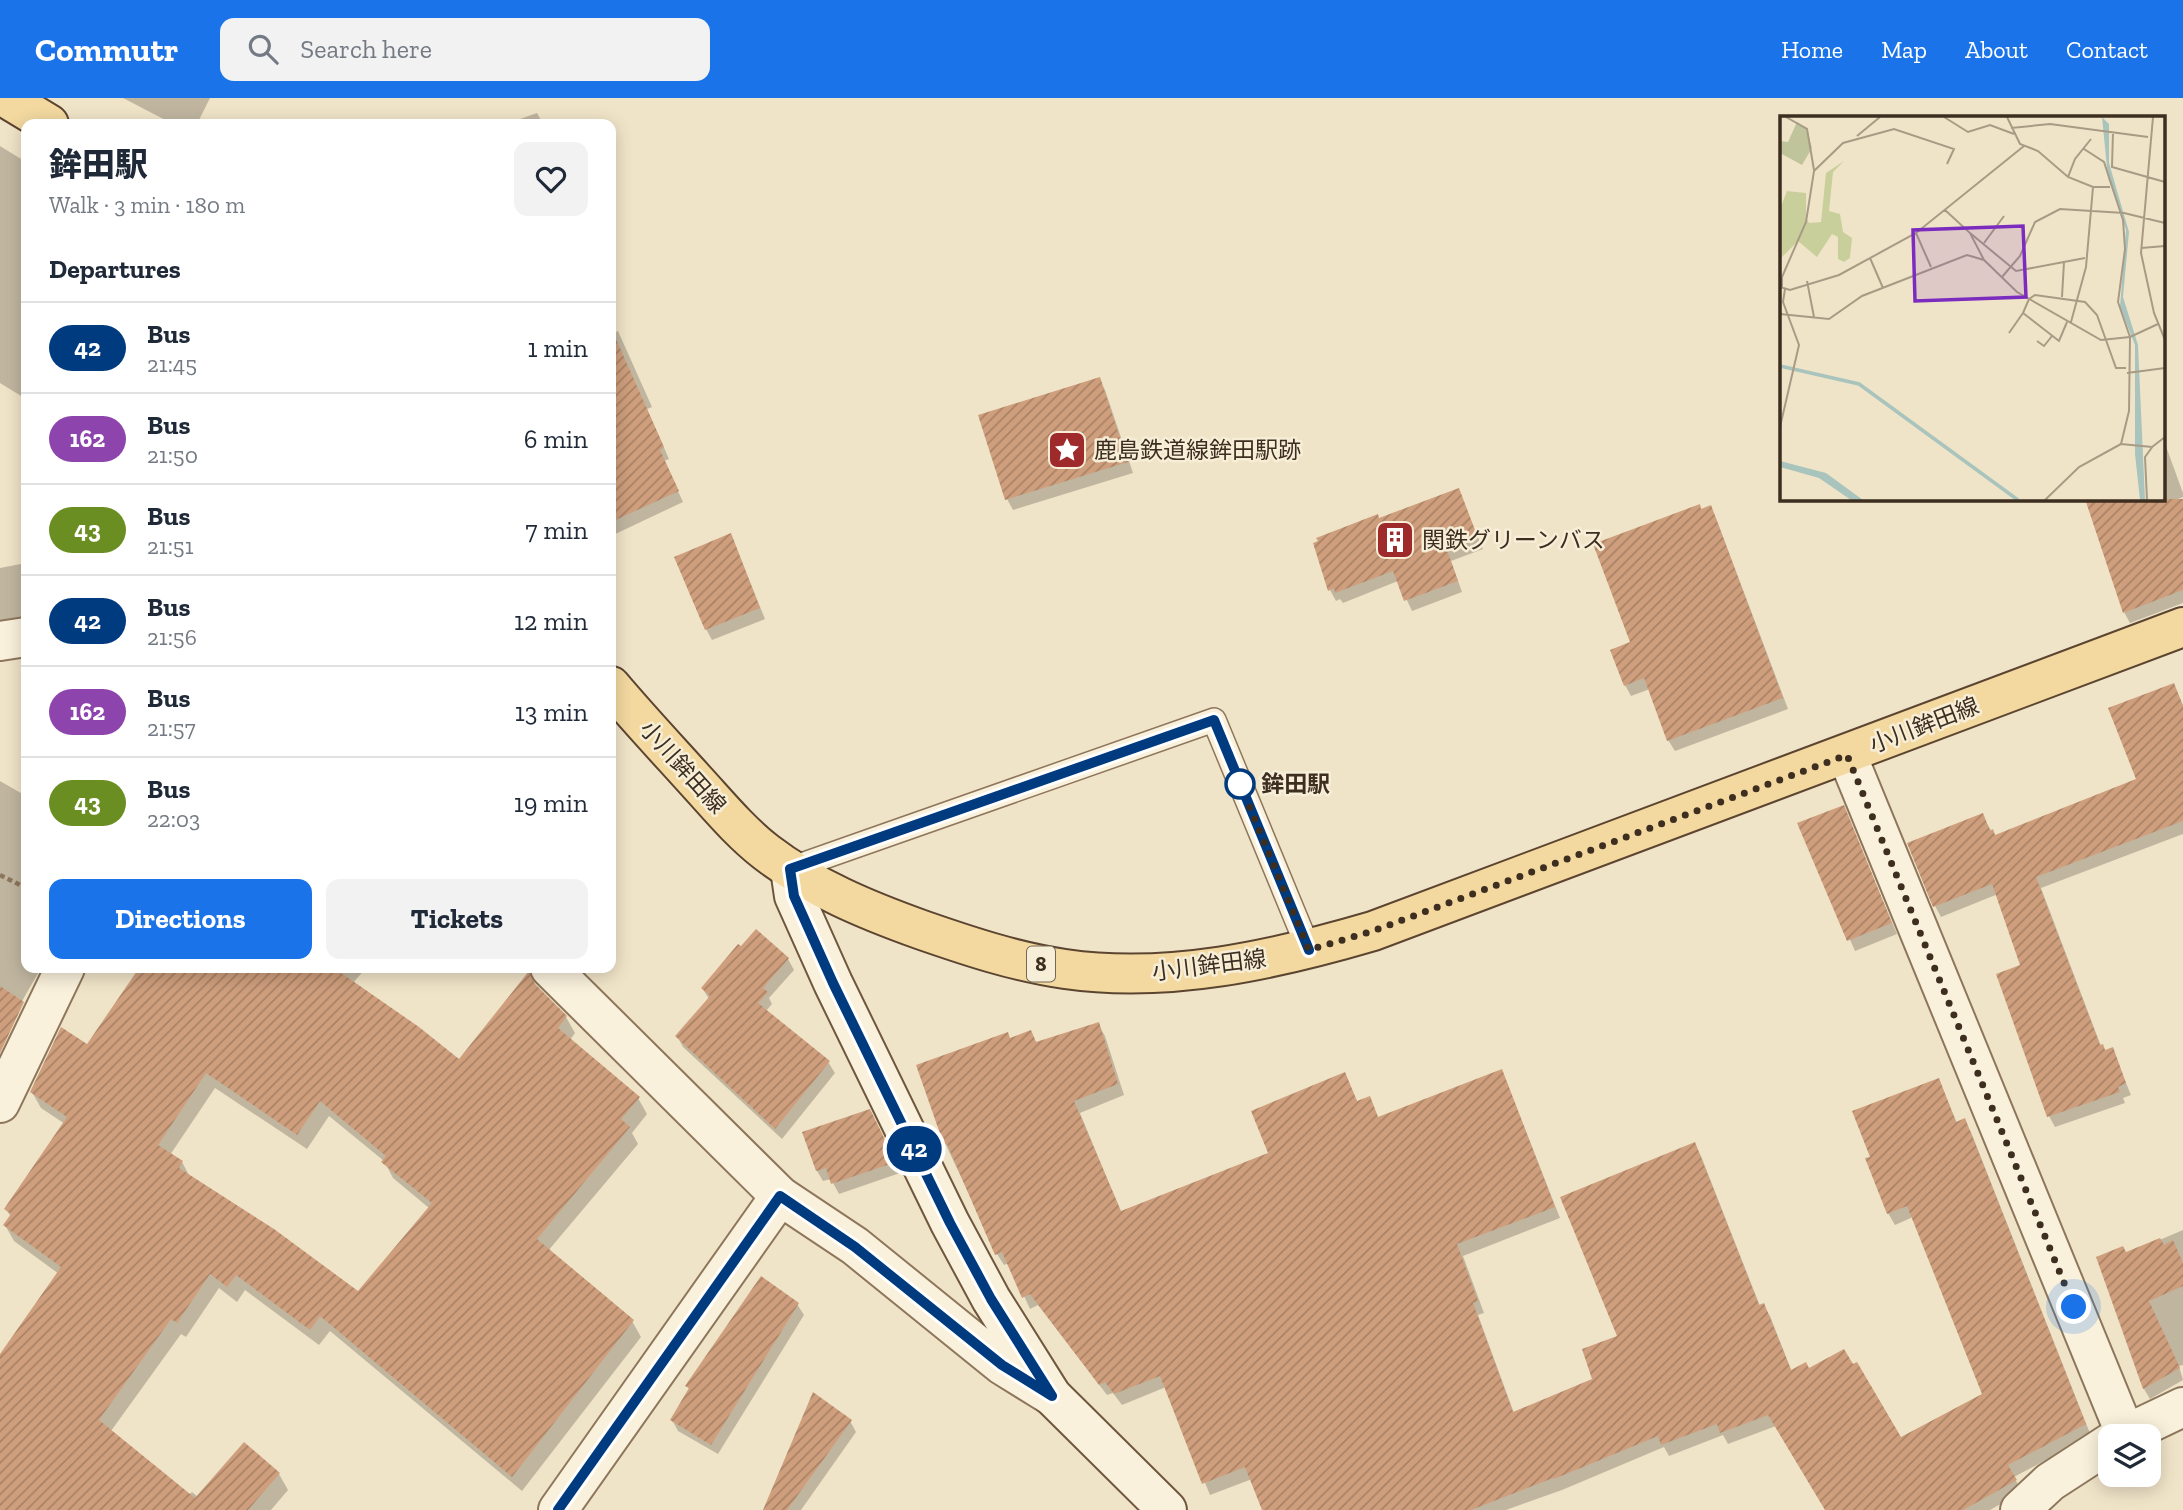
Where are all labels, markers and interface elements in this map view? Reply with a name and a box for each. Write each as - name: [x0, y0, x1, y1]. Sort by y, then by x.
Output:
- search box: [220, 18, 710, 81]
- text: Commutr: [35, 30, 178, 69]
- icon: search: [244, 30, 282, 68]
- text: Search here: [300, 33, 432, 65]
- text: Home: [1781, 35, 1843, 64]
- text: Map: [1881, 35, 1927, 64]
- text: About: [1965, 35, 2028, 64]
- text: Contact: [2066, 35, 2148, 64]
- inset map: [1780, 116, 2166, 500]
- button: heart: [514, 142, 588, 216]
- text: 鉾田駅: [49, 145, 148, 184]
- text: Walk · 3 min · 180 m: [49, 191, 245, 219]
- text: Departures: [49, 253, 181, 285]
- text: Bus: [147, 318, 190, 350]
- text: 1 min: [527, 332, 588, 364]
- text: 42: [74, 333, 101, 362]
- text: 21:45: [147, 350, 197, 378]
- text: Bus: [147, 409, 190, 441]
- text: 6 min: [524, 423, 588, 455]
- text: 162: [70, 424, 105, 453]
- place icon: 鹿島鉄道線鉾田駅跡: [1046, 429, 1088, 471]
- place label: 鹿島鉄道線鉾田駅跡: [1094, 436, 1301, 464]
- text: 21:50: [147, 441, 198, 469]
- text: Bus: [147, 500, 190, 532]
- text: 7 min: [525, 514, 588, 546]
- text: 43: [74, 515, 101, 544]
- building icon: 関鉄グリーンバス: [1374, 519, 1416, 561]
- place label: 関鉄グリーンバス: [1422, 526, 1605, 554]
- text: 21:51: [147, 532, 193, 560]
- text: Bus: [147, 591, 190, 623]
- text: 12 min: [514, 605, 588, 637]
- text: 42: [74, 606, 101, 635]
- text: 21:56: [147, 623, 197, 651]
- text: Bus: [147, 682, 190, 714]
- street label: 小川鉾田線: [1865, 691, 1983, 759]
- text: 13 min: [515, 696, 588, 728]
- text: 162: [70, 697, 105, 726]
- text: 21:57: [147, 714, 195, 742]
- street label: 小川鉾田線: [634, 715, 732, 819]
- marker: 鉾田駅: [1225, 769, 1255, 799]
- place label: 鉾田駅: [1261, 770, 1330, 798]
- text: Bus: [147, 773, 190, 805]
- text: 19 min: [514, 787, 588, 819]
- text: 43: [74, 788, 101, 817]
- text: 22:03: [147, 805, 200, 833]
- button: Directions: [49, 879, 312, 959]
- button: Tickets: [326, 879, 588, 959]
- street label: 小川鉾田線: [1150, 944, 1268, 986]
- road number: 8: [1027, 946, 1055, 982]
- line badge: 42: [883, 1126, 946, 1172]
- text: 42: [901, 1134, 927, 1163]
- your location: [2056, 1289, 2091, 1324]
- map controls: [2098, 1424, 2161, 1487]
- button: layers: [2098, 1424, 2161, 1487]

